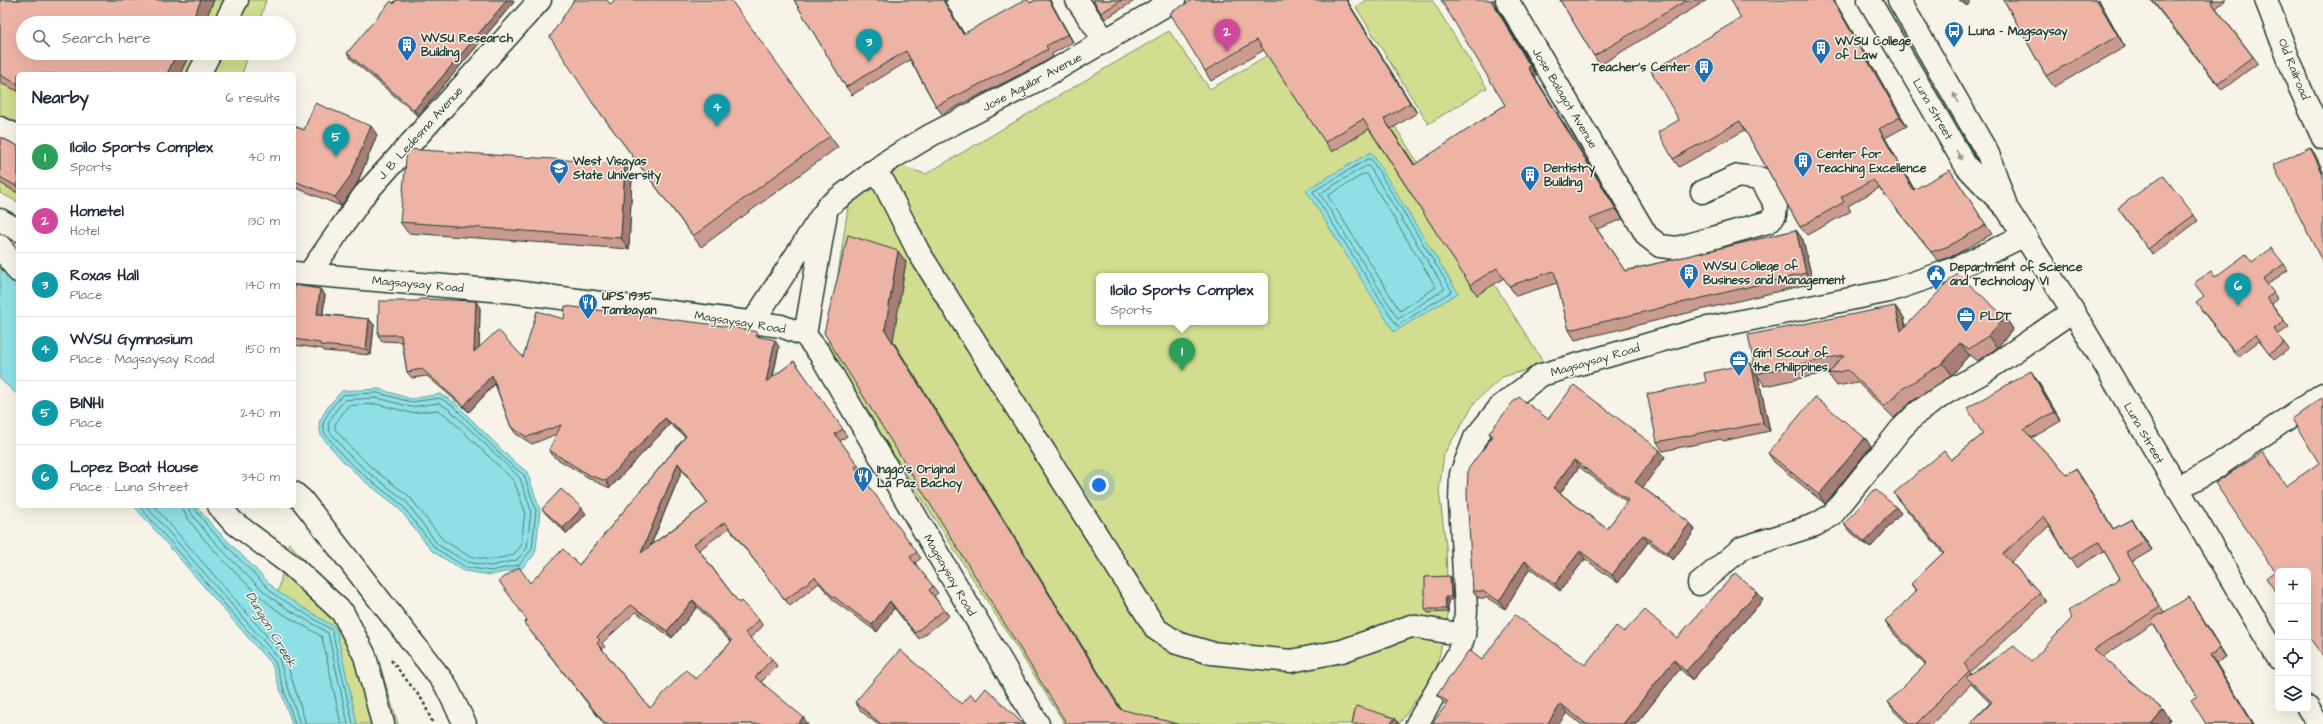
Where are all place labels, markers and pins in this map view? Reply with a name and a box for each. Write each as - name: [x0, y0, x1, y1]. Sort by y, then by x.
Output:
- pin: 2: [1214, 19, 1240, 52]
- bus stop icon: Luna - Magsaysay: [1943, 20, 1965, 48]
- place label: Luna - Magsaysay: [1968, 23, 2068, 42]
- pin: 3: [856, 29, 882, 62]
- place label: WVSU Research Building: [420, 30, 514, 63]
- place label: WVSU College of Law: [1834, 33, 1912, 64]
- building icon: WVSU Research Building: [396, 34, 418, 62]
- building icon: WVSU College of Law: [1810, 37, 1832, 65]
- building icon: Teacher's Center: [1693, 56, 1715, 84]
- place label: Teacher's Center: [1591, 59, 1690, 76]
- pin: 4: [704, 94, 730, 127]
- pin: 5: [323, 124, 349, 157]
- place label: Center for Teaching Excellence: [1816, 146, 1927, 179]
- building icon: Center for Teaching Excellence: [1792, 150, 1814, 178]
- place label: West Visayas State University: [572, 153, 661, 185]
- school or university icon: West Visayas State University: [548, 157, 570, 185]
- place label: Dentistry Building: [1544, 160, 1595, 193]
- building icon: Dentistry Building: [1519, 164, 1541, 192]
- place label: WVSU College of Business and Management: [1702, 258, 1846, 291]
- place label: Department of Science and Technology VI: [1949, 259, 2083, 292]
- building icon: WVSU College of Business and Management: [1678, 262, 1700, 290]
- public building icon: Department of Science and Technology VI: [1925, 263, 1947, 291]
- pin: 6: [2225, 273, 2251, 306]
- place label: UPS 1935 Tambayan: [601, 288, 656, 320]
- restaurant icon: UPS 1935 Tambayan: [577, 292, 599, 320]
- office icon: PLDT: [1955, 305, 1977, 333]
- place label: PLDT: [1980, 308, 2012, 325]
- pin: 1: [1169, 338, 1195, 371]
- place label: Girl Scout of the Philippines: [1752, 345, 1829, 377]
- office icon: Girl Scout of the Philippines: [1728, 349, 1750, 377]
- place label: Inggo's Original La Paz Bachoy: [877, 461, 963, 493]
- restaurant icon: Inggo's Original La Paz Bachoy: [852, 465, 874, 493]

